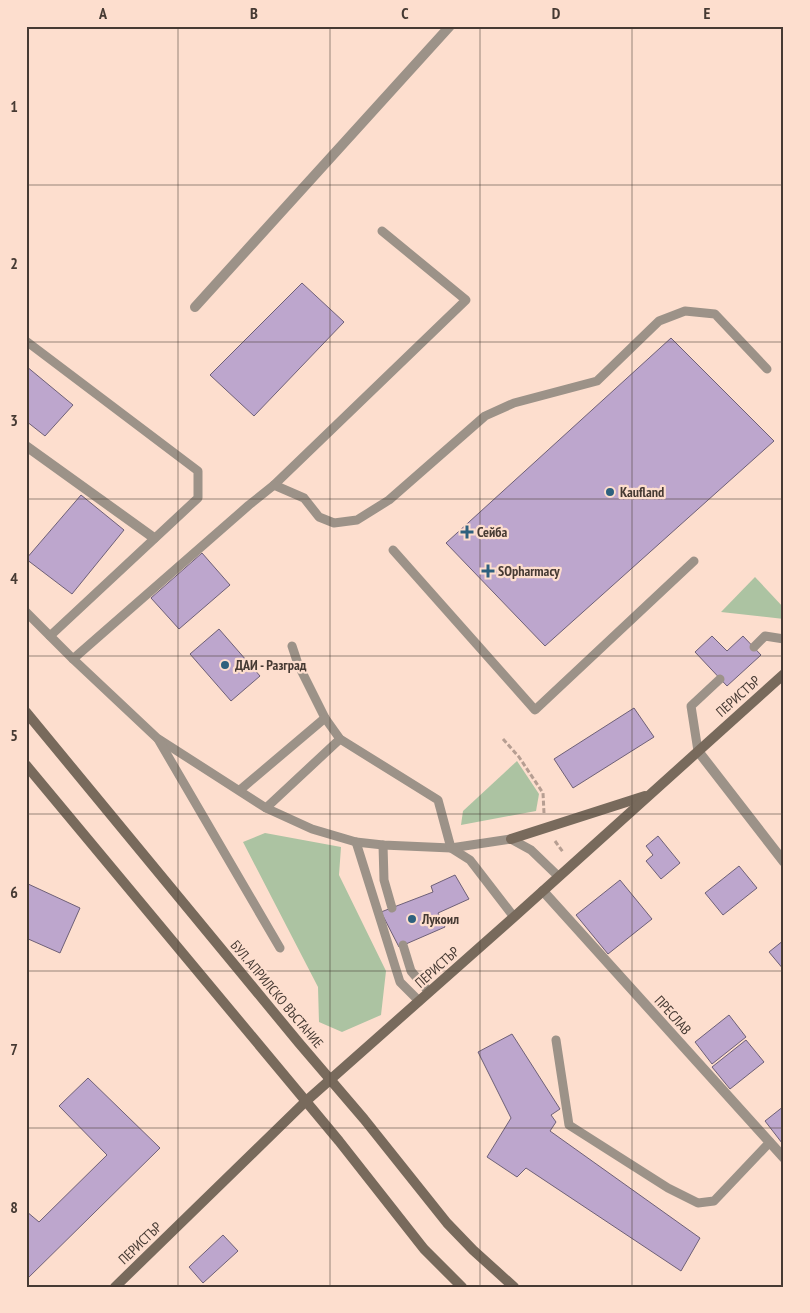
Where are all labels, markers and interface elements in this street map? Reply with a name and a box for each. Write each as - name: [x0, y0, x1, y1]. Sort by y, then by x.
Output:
- text: A: [98, 3, 108, 23]
- text: B: [250, 3, 258, 23]
- text: C: [401, 3, 409, 23]
- text: D: [552, 3, 561, 23]
- text: E: [704, 3, 711, 23]
- text: 1: [10, 96, 18, 116]
- text: 2: [10, 253, 18, 273]
- text: 3: [10, 410, 18, 430]
- place label: Kaufland: [620, 483, 664, 501]
- marker: Kaufland: [604, 486, 616, 498]
- place label: Сейба: [477, 523, 508, 541]
- marker: Сейба: [461, 526, 473, 538]
- place label: SOpharmacy: [498, 562, 560, 580]
- marker: SOpharmacy: [482, 565, 494, 577]
- text: 4: [10, 568, 18, 588]
- place label: ДАИ - Разград: [235, 656, 307, 674]
- marker: ДАИ - Разград: [219, 659, 231, 671]
- street label: ПЕРИСТЪР: [712, 672, 764, 720]
- text: 5: [10, 725, 18, 745]
- text: 6: [10, 882, 18, 902]
- place label: Лукоил: [421, 910, 459, 928]
- marker: Лукоил: [406, 913, 418, 925]
- street label: БУЛ. АПРИЛСКО ВЪСТАНИЕ: [227, 936, 327, 1052]
- street label: ПЕРИСТЪР: [411, 943, 463, 991]
- street label: ПРЕСЛАВ: [651, 992, 695, 1038]
- text: 7: [10, 1039, 18, 1059]
- text: 8: [10, 1197, 18, 1217]
- street label: ПЕРИСТЪР: [115, 1218, 165, 1268]

